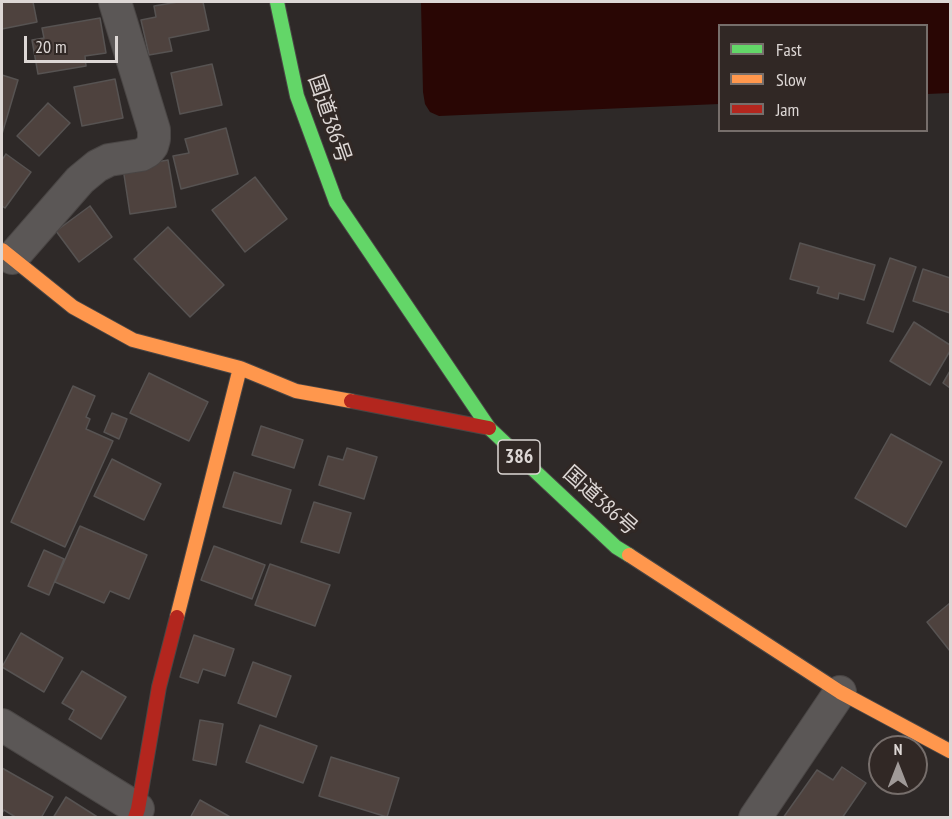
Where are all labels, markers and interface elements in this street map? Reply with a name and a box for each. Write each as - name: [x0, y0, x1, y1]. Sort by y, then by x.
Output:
- scale bar: [27, 24, 122, 62]
- legend: [718, 24, 928, 132]
- text: 20 m: [35, 35, 67, 58]
- text: Fast: [776, 38, 802, 61]
- text: Slow: [776, 68, 806, 91]
- street label: 国道386号: [302, 72, 356, 166]
- text: Jam: [776, 98, 799, 121]
- road number: 386: [498, 440, 540, 474]
- street label: 国道386号: [558, 461, 642, 541]
- north arrow: [868, 735, 928, 795]
- text: N: [894, 739, 902, 759]

